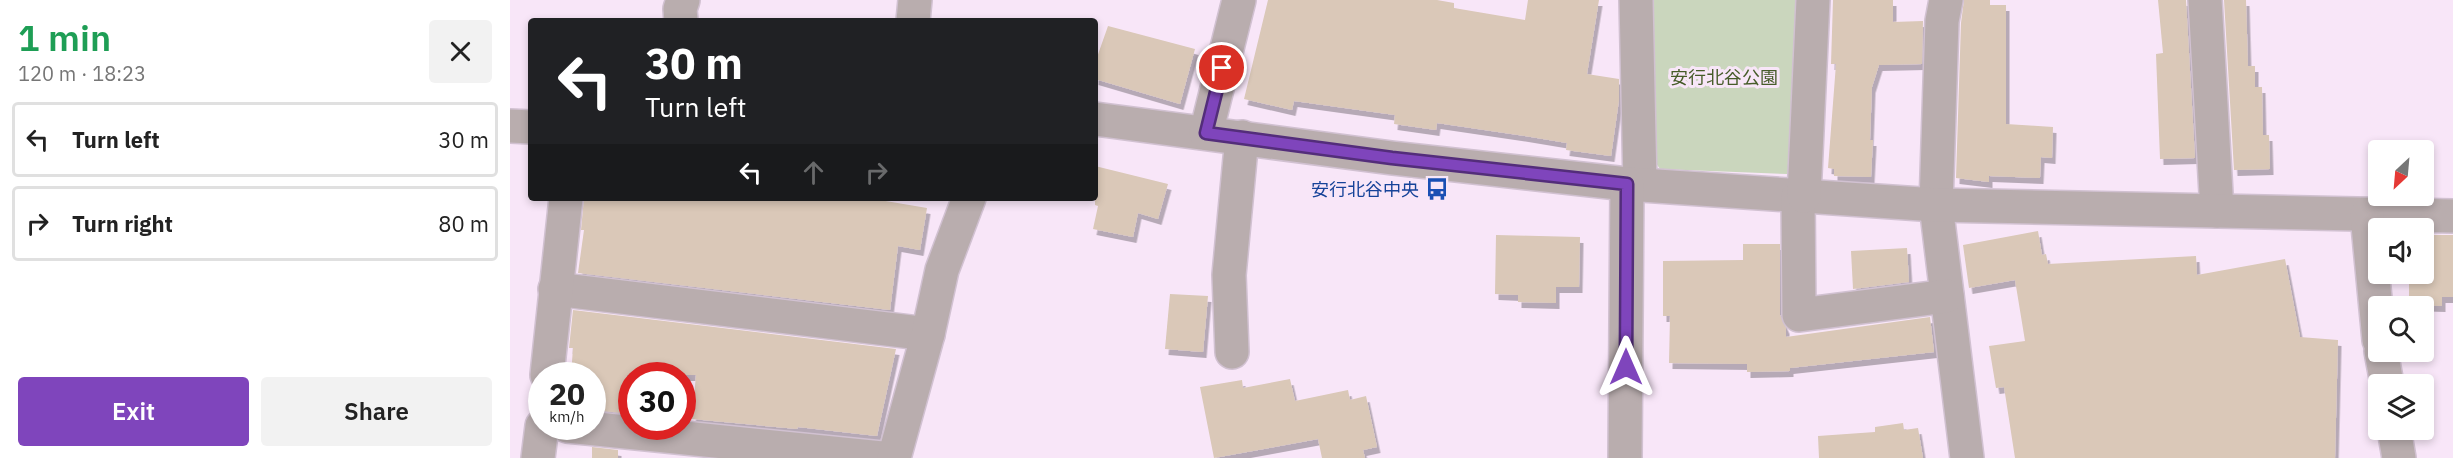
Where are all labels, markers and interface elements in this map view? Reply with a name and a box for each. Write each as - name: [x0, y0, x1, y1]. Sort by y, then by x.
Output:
- text: 1 min: [18, 14, 111, 61]
- button: close: [429, 20, 492, 83]
- text: 30 m: [645, 36, 743, 91]
- icon: left: [546, 42, 624, 120]
- pin: [1196, 42, 1247, 93]
- icon: arrive: [1205, 51, 1238, 84]
- text: 120 m · 18:23: [18, 60, 146, 87]
- park label: 安行北谷公園: [1670, 66, 1778, 89]
- text: Turn left: [645, 89, 746, 124]
- icon: left: [21, 123, 54, 156]
- text: Turn left: [72, 125, 160, 154]
- text: 30 m: [438, 125, 489, 154]
- north arrow: [2368, 140, 2434, 206]
- map controls: [2368, 140, 2434, 440]
- icon: left: [734, 156, 767, 189]
- icon: ahead: [797, 156, 830, 189]
- icon: right: [860, 156, 893, 189]
- bus stop icon: 安行北谷中央: [1424, 176, 1450, 202]
- place label: 安行北谷中央: [1311, 178, 1419, 201]
- icon: right: [21, 207, 54, 240]
- text: Turn right: [72, 209, 173, 238]
- text: 80 m: [438, 209, 489, 238]
- button: sound: [2368, 218, 2434, 284]
- button: search: [2368, 296, 2434, 362]
- position arrow: [1594, 335, 1658, 399]
- speed limit sign: 30: [618, 362, 696, 440]
- text: 20: [549, 374, 585, 413]
- button: layers: [2368, 374, 2434, 440]
- button: Exit: [18, 377, 249, 446]
- button: Share: [261, 377, 492, 446]
- text: km/h: [549, 407, 585, 426]

